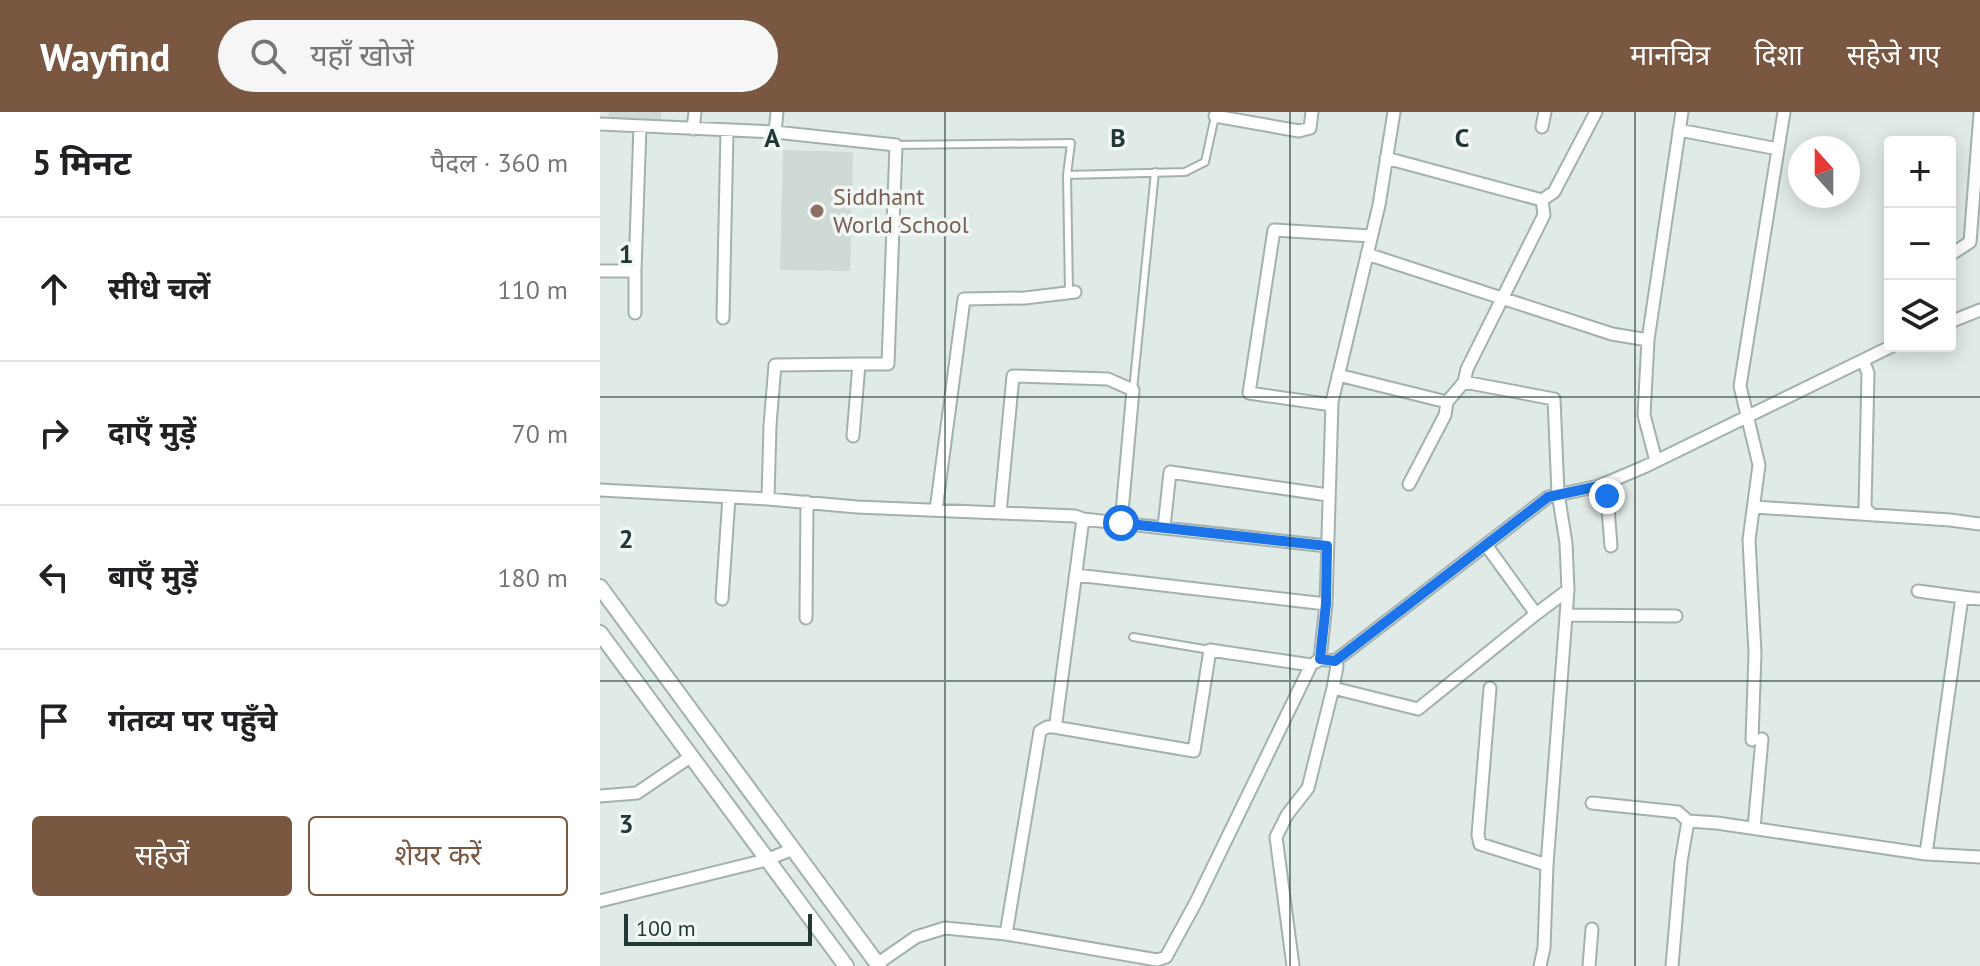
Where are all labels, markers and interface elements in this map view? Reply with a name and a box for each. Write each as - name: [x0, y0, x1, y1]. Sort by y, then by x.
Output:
- search box: [218, 20, 778, 92]
- text: Wayfind: [40, 32, 170, 81]
- icon: search: [246, 34, 290, 78]
- text: यहाँ खोजें: [310, 35, 414, 74]
- text: मानचित्र: [1630, 36, 1710, 73]
- text: दिशा: [1754, 36, 1803, 73]
- text: सहेजे गए: [1847, 36, 1940, 73]
- text: A: [764, 121, 780, 154]
- text: B: [1110, 121, 1126, 154]
- text: C: [1455, 121, 1469, 154]
- north arrow: [1788, 136, 1860, 208]
- map controls: [1884, 136, 1956, 352]
- button: +: [1884, 136, 1956, 208]
- text: 5 मिनट: [32, 140, 131, 184]
- text: पैदल · 360 m: [430, 146, 568, 179]
- place label: Siddhant World School: [833, 181, 969, 240]
- marker: Siddhant World School: [808, 202, 826, 220]
- button: −: [1884, 208, 1956, 280]
- text: 1: [619, 237, 633, 270]
- icon: ahead: [32, 267, 76, 311]
- text: सीधे चलें: [108, 268, 210, 307]
- text: 110 m: [497, 273, 568, 306]
- button: layers: [1884, 280, 1956, 352]
- icon: right: [32, 411, 76, 455]
- text: दाएँ मुड़ें: [108, 412, 196, 451]
- text: 70 m: [512, 417, 568, 450]
- route end: [1589, 478, 1625, 514]
- route start: [1103, 505, 1139, 541]
- text: 2: [619, 522, 633, 555]
- icon: left: [32, 555, 76, 599]
- text: बाएँ मुड़ें: [108, 556, 198, 595]
- text: 180 m: [497, 561, 568, 594]
- icon: arrive: [32, 699, 76, 743]
- text: गंतव्य पर पहुँचे: [108, 700, 277, 739]
- text: 3: [619, 807, 633, 840]
- button: सहेजें: [32, 816, 292, 896]
- button: शेयर करें: [308, 816, 568, 896]
- scale bar: [624, 910, 812, 946]
- text: 100 m: [636, 914, 696, 942]

